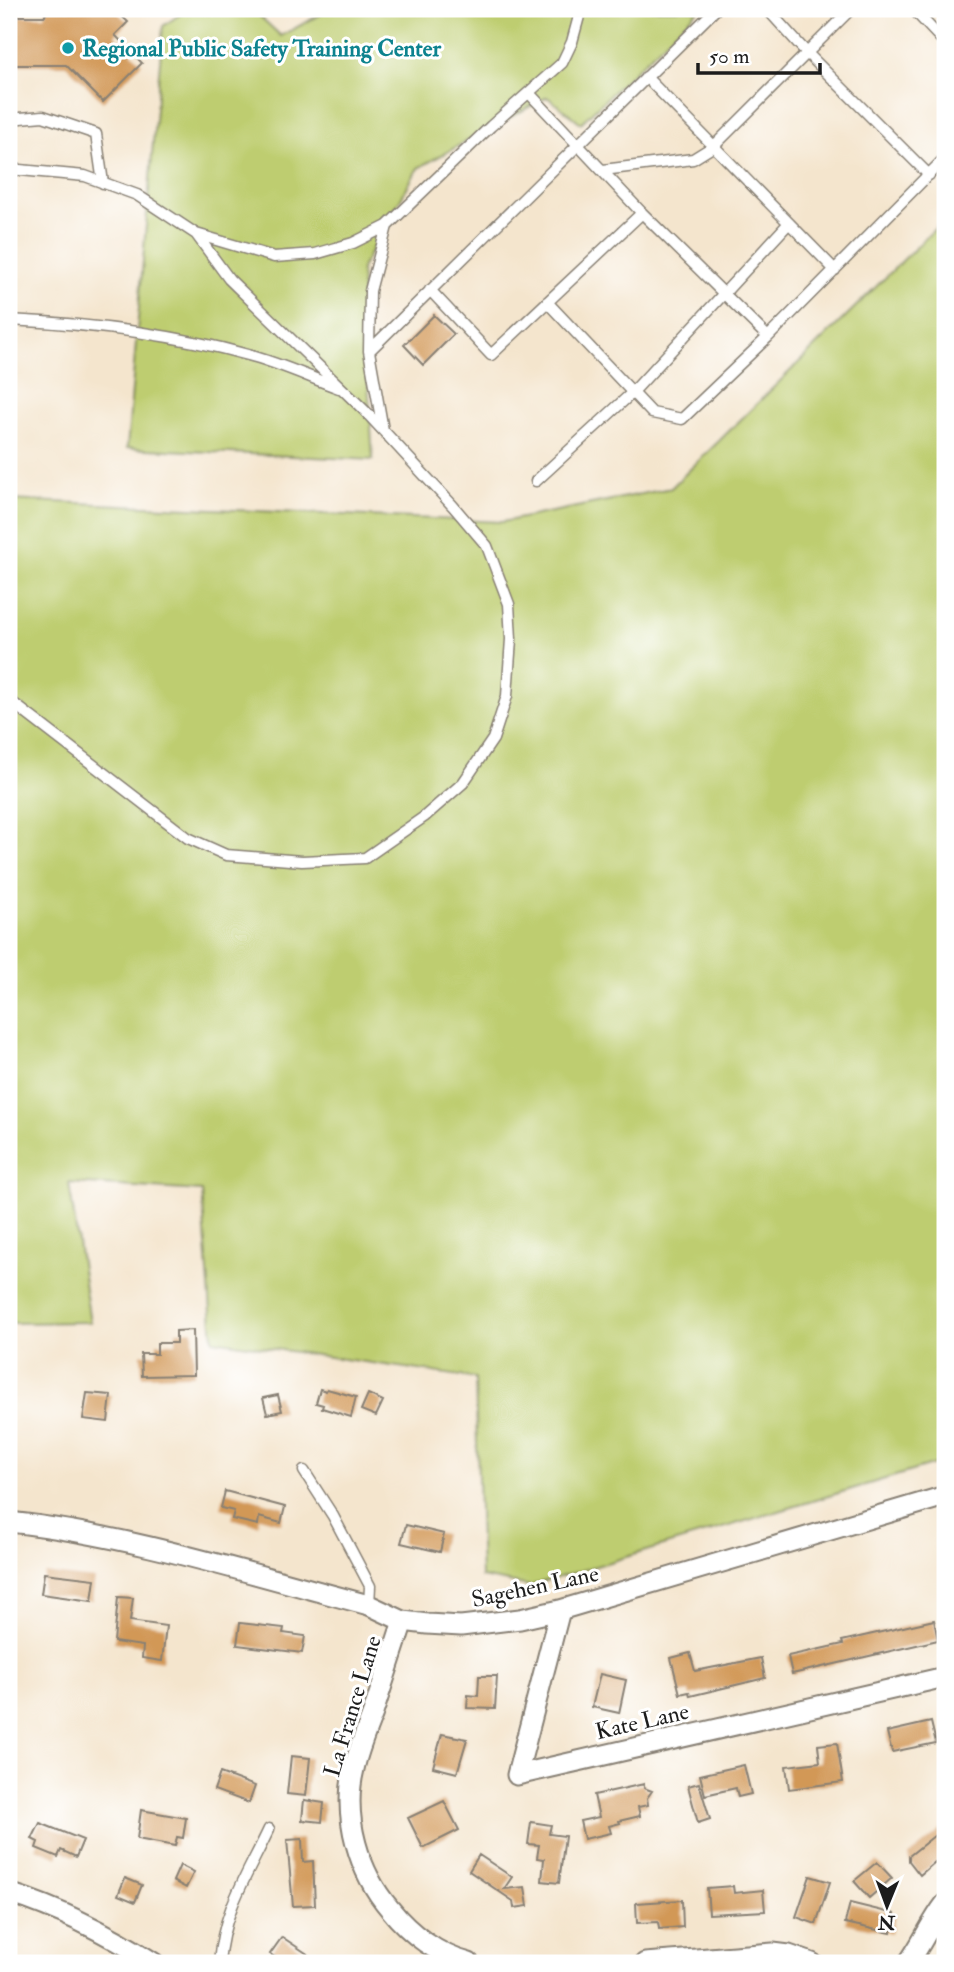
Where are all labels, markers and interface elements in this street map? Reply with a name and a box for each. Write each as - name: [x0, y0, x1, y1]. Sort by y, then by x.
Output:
- scale bar: [698, 32, 821, 76]
- place label: Regional Public Safety Training Center: [82, 34, 441, 64]
- marker: Regional Public Safety Training Center: [60, 40, 76, 56]
- text: 50 m: [709, 43, 750, 70]
- street label: Sagehen Lane: [469, 1559, 602, 1614]
- street label: La France Lane: [317, 1632, 388, 1780]
- street label: Kate Lane: [593, 1697, 692, 1746]
- north arrow: [852, 1870, 922, 1940]
- text: N: [877, 1910, 896, 1934]

